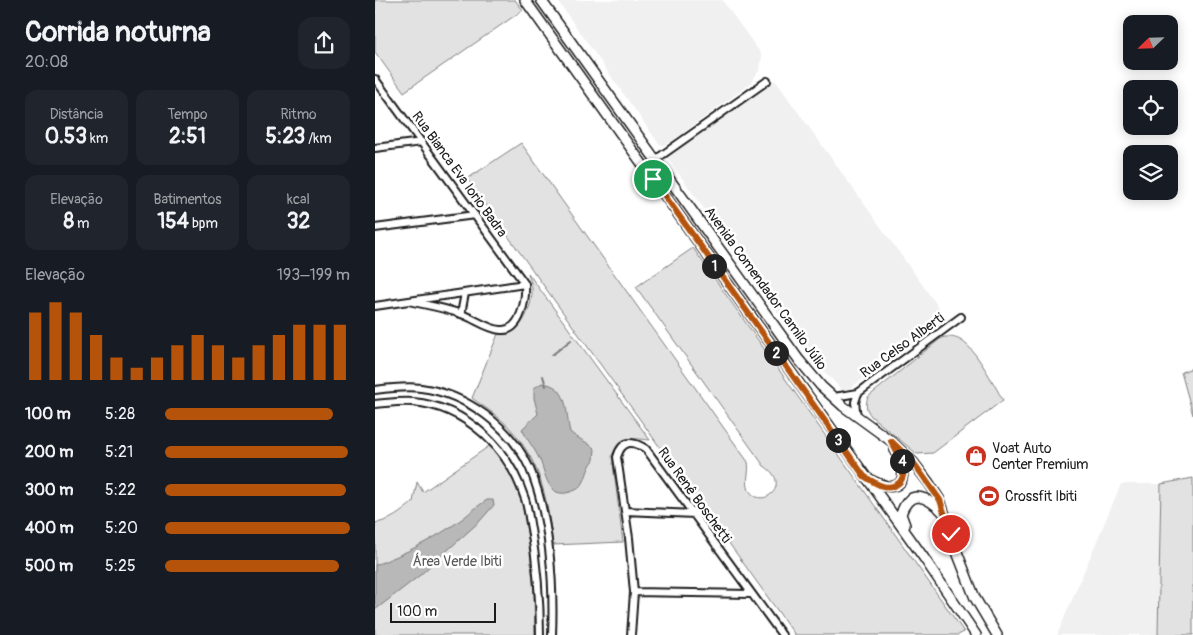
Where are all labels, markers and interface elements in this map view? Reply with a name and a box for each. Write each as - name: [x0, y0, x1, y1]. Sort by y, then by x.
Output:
- text: Corrida noturna: [25, 15, 211, 50]
- north arrow: [1123, 15, 1177, 70]
- map controls: [1123, 15, 1178, 200]
- button: share: [298, 17, 350, 69]
- text: 20:08: [25, 52, 68, 72]
- button: locate: [1123, 80, 1178, 135]
- text: Distância: [50, 106, 103, 123]
- text: Tempo: [167, 106, 208, 123]
- text: Ritmo: [280, 106, 317, 123]
- street label: Rua Bianca Eva Iorio Badra: [408, 108, 511, 240]
- text: 0.53: [45, 123, 87, 150]
- text: 2:51: [169, 123, 206, 150]
- text: 5:23: [265, 123, 305, 150]
- text: km: [87, 130, 108, 147]
- text: /km: [305, 130, 332, 147]
- button: layers: [1123, 145, 1178, 200]
- pin: [632, 158, 674, 200]
- icon: arrive: [639, 165, 667, 193]
- text: Elevação: [50, 191, 103, 208]
- text: Batimentos: [153, 191, 222, 208]
- text: kcal: [287, 191, 310, 208]
- street label: Avenida Comendador Camilo Júlio: [701, 203, 831, 374]
- text: 8: [63, 208, 74, 235]
- text: 154: [157, 208, 189, 235]
- text: 32: [287, 208, 310, 235]
- text: m: [74, 215, 90, 232]
- text: bpm: [189, 215, 218, 232]
- pin: 1: [701, 254, 727, 278]
- text: 1: [712, 258, 717, 275]
- text: Elevação: [25, 265, 85, 285]
- text: 193–199 m: [277, 265, 350, 285]
- street label: Rua Celso Alberti: [857, 309, 948, 382]
- pin: 2: [763, 340, 789, 366]
- text: 2: [773, 345, 780, 362]
- text: 100 m: [25, 404, 71, 424]
- text: 5:28: [105, 404, 135, 424]
- pin: 3: [825, 428, 851, 452]
- text: 3: [835, 432, 842, 449]
- place label: Voat Auto Center Premium: [992, 440, 1089, 473]
- text: 200 m: [25, 442, 73, 462]
- text: 5:21: [105, 442, 133, 462]
- street label: Rua Renê Boschetti: [654, 444, 735, 547]
- shop icon: Voat Auto Center Premium: [964, 444, 988, 468]
- pin: 4: [889, 448, 915, 474]
- text: 4: [898, 453, 907, 470]
- text: 300 m: [25, 480, 73, 500]
- text: 5:22: [105, 480, 136, 500]
- sports icon: Crossfit Ibiti: [977, 484, 1001, 508]
- place label: Crossfit Ibiti: [1005, 488, 1077, 505]
- pin: [930, 513, 972, 555]
- text: 400 m: [25, 518, 74, 538]
- text: 5:20: [105, 518, 138, 538]
- icon: check: [937, 520, 965, 548]
- park label: Área Verde Ibiti: [413, 552, 502, 570]
- text: 500 m: [25, 556, 73, 576]
- text: 5:25: [105, 556, 136, 576]
- scale bar: [390, 600, 496, 623]
- text: 100 m: [397, 603, 437, 620]

